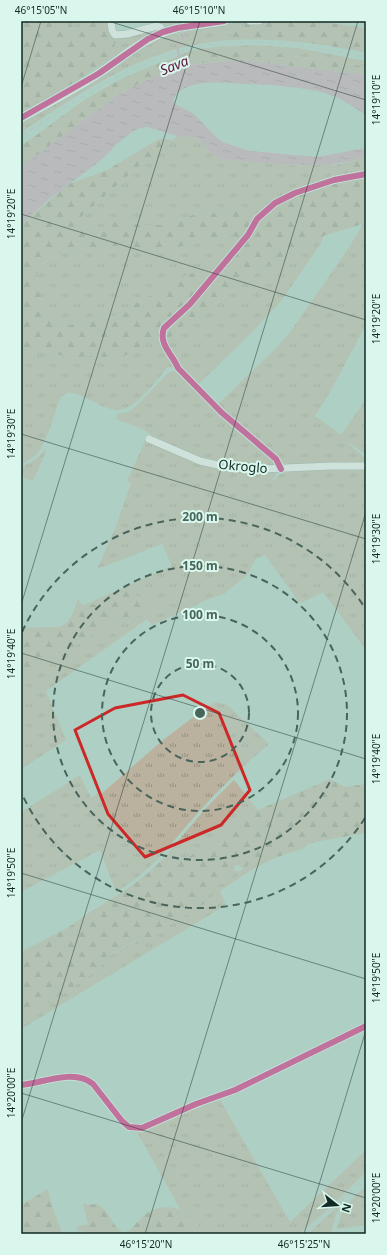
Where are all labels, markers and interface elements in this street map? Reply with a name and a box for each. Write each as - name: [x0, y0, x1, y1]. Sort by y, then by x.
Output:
- text: 46°15'05"N: [15, 3, 67, 17]
- text: 46°15'10"N: [173, 3, 225, 17]
- water label: Sava: [157, 51, 191, 79]
- text: 14°19'10"E: [369, 75, 383, 125]
- text: 14°19'20"E: [4, 189, 18, 239]
- text: 14°19'20"E: [369, 294, 383, 344]
- text: 14°19'30"E: [4, 409, 18, 459]
- street label: Okroglo: [218, 455, 268, 477]
- text: 200 m: [182, 508, 218, 525]
- text: 14°19'30"E: [369, 514, 383, 564]
- text: 150 m: [182, 557, 218, 574]
- text: 100 m: [182, 606, 218, 623]
- text: 14°19'40"E: [4, 629, 18, 679]
- text: 50 m: [186, 655, 214, 672]
- centre of rings: [193, 706, 207, 720]
- text: 14°19'40"E: [369, 734, 383, 784]
- text: 14°19'50"E: [4, 848, 18, 898]
- text: 14°19'50"E: [369, 953, 383, 1003]
- text: 14°20'00"E: [4, 1068, 18, 1118]
- text: 14°20'00"E: [369, 1173, 383, 1223]
- north arrow: [317, 1185, 357, 1225]
- text: N: [339, 1202, 356, 1215]
- text: 46°15'20"N: [120, 1237, 172, 1251]
- text: 46°15'25"N: [278, 1237, 330, 1251]

